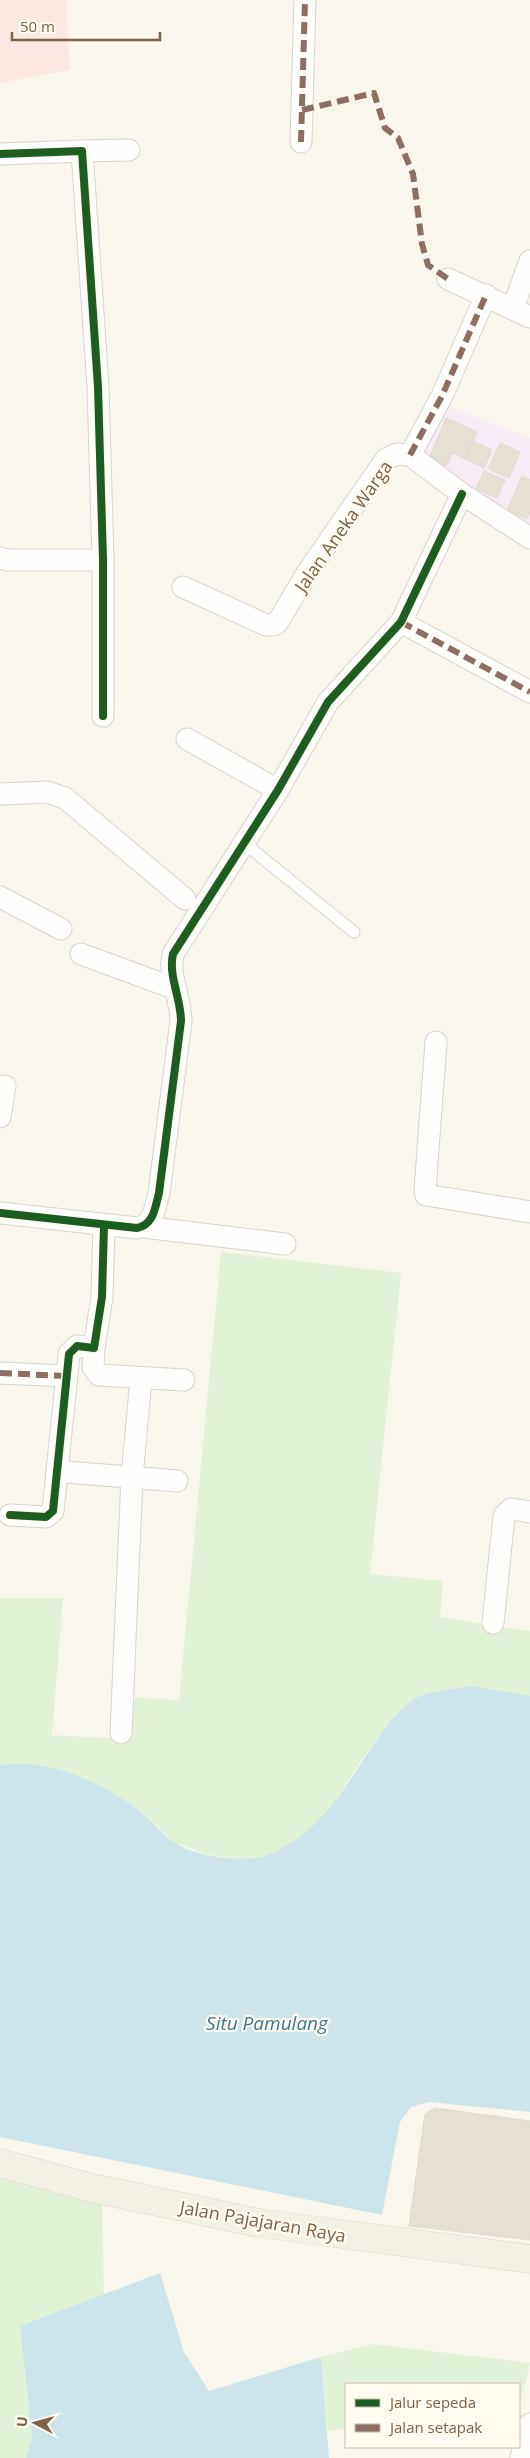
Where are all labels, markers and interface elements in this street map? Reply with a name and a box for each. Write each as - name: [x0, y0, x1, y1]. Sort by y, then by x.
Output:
- scale bar: [12, 10, 160, 42]
- text: 50 m: [20, 16, 55, 36]
- street label: Jalan Aneka Warga: [287, 455, 397, 598]
- water label: Situ Pamulang: [206, 2010, 329, 2036]
- street label: Jalan Pajajaran Raya: [176, 2194, 348, 2247]
- legend: [345, 2383, 520, 2448]
- text: Jalur sepeda: [388, 2392, 476, 2412]
- north arrow: [10, 2398, 60, 2448]
- text: U: [12, 2415, 32, 2428]
- text: Jalan setapak: [388, 2417, 482, 2437]

